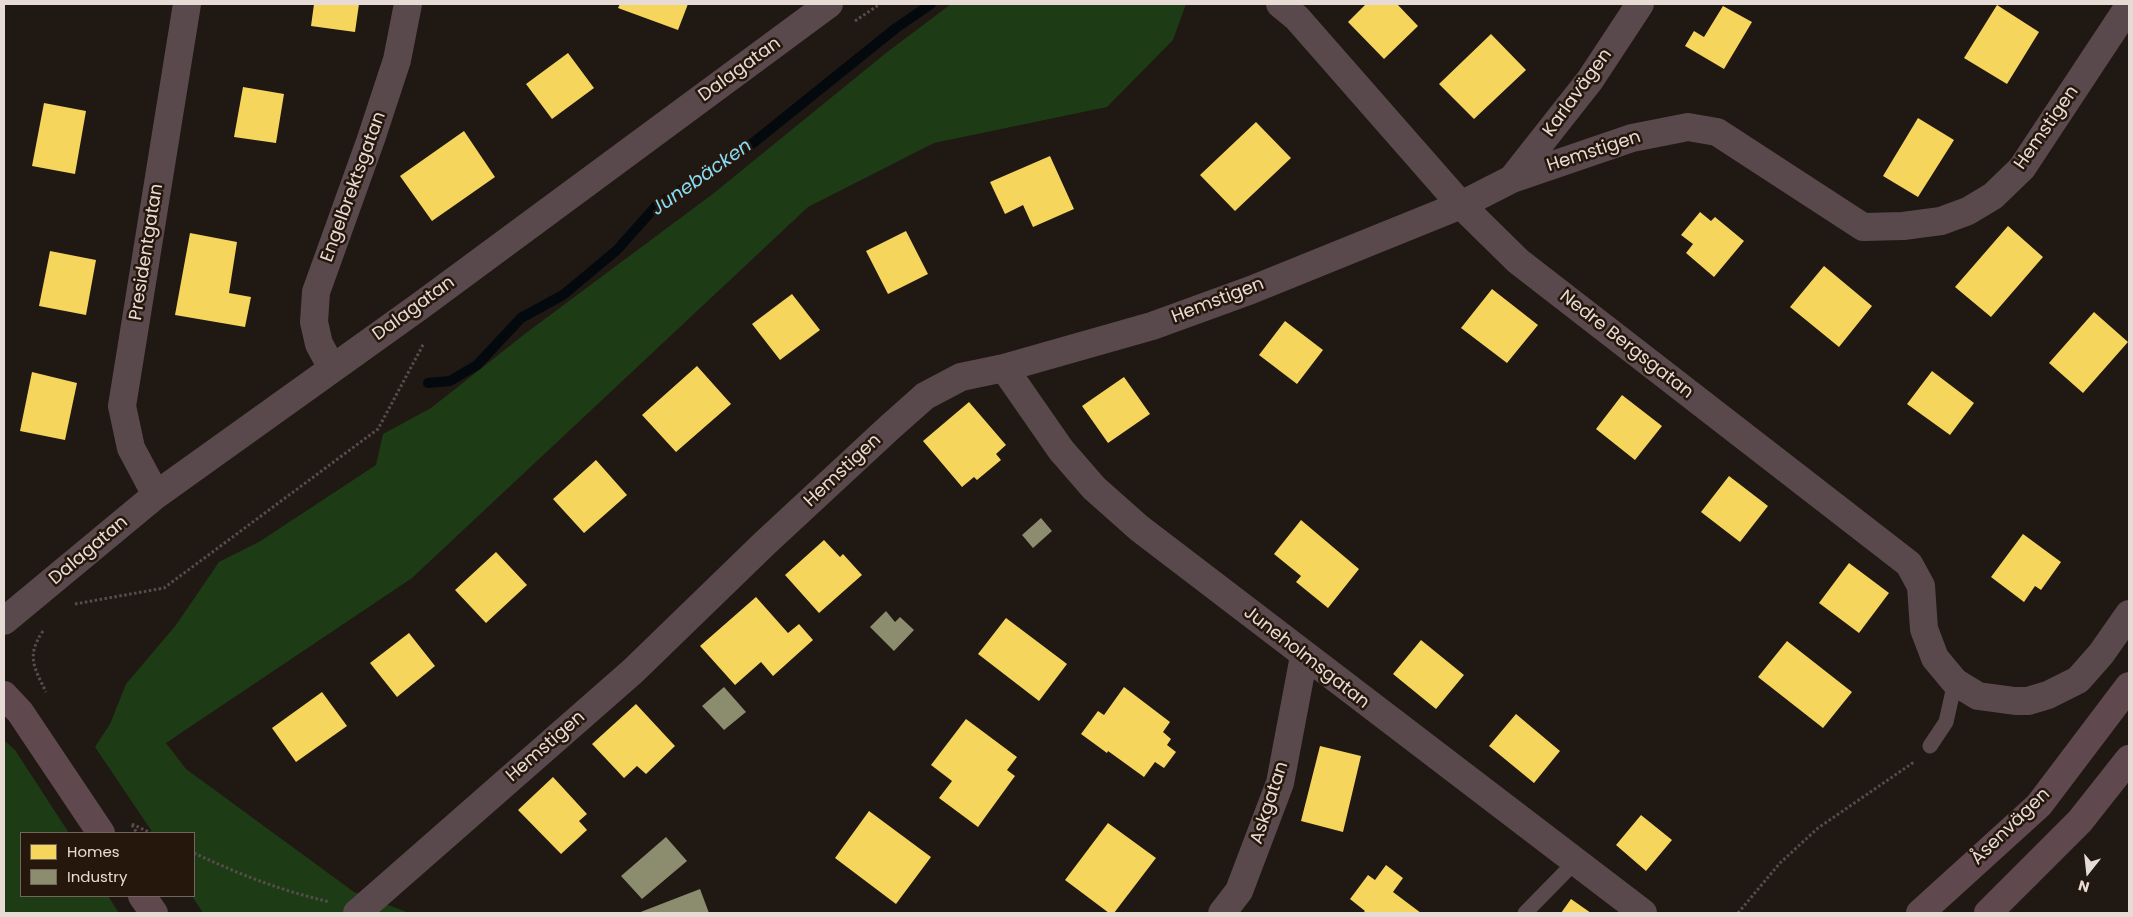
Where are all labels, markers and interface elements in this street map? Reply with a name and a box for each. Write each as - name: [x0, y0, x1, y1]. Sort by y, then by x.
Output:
- street label: Dalagatan: [695, 33, 785, 107]
- street label: Karlavägen: [1539, 45, 1617, 141]
- street label: Hemstigen: [2010, 82, 2084, 174]
- street label: Engelbrektsgatan: [317, 109, 391, 265]
- street label: Hemstigen: [1544, 127, 1644, 177]
- water label: Junebäcken: [647, 135, 757, 221]
- street label: Presidentgatan: [126, 182, 168, 322]
- street label: Dalagatan: [369, 272, 459, 346]
- street label: Hemstigen: [1169, 273, 1267, 329]
- street label: Nedre Bergsgatan: [1555, 286, 1697, 404]
- street label: Hemstigen: [800, 430, 886, 512]
- street label: Dalagatan: [45, 512, 133, 590]
- street label: Juneholmsgatan: [1239, 602, 1373, 714]
- street label: Hemstigen: [502, 707, 590, 787]
- street label: Askgatan: [1247, 759, 1293, 847]
- street label: Åsenvägen: [1967, 784, 2055, 870]
- legend: [20, 832, 195, 897]
- text: Homes: [67, 841, 120, 862]
- north arrow: [2063, 847, 2113, 897]
- text: Industry: [67, 866, 127, 887]
- text: N: [2076, 875, 2092, 897]

